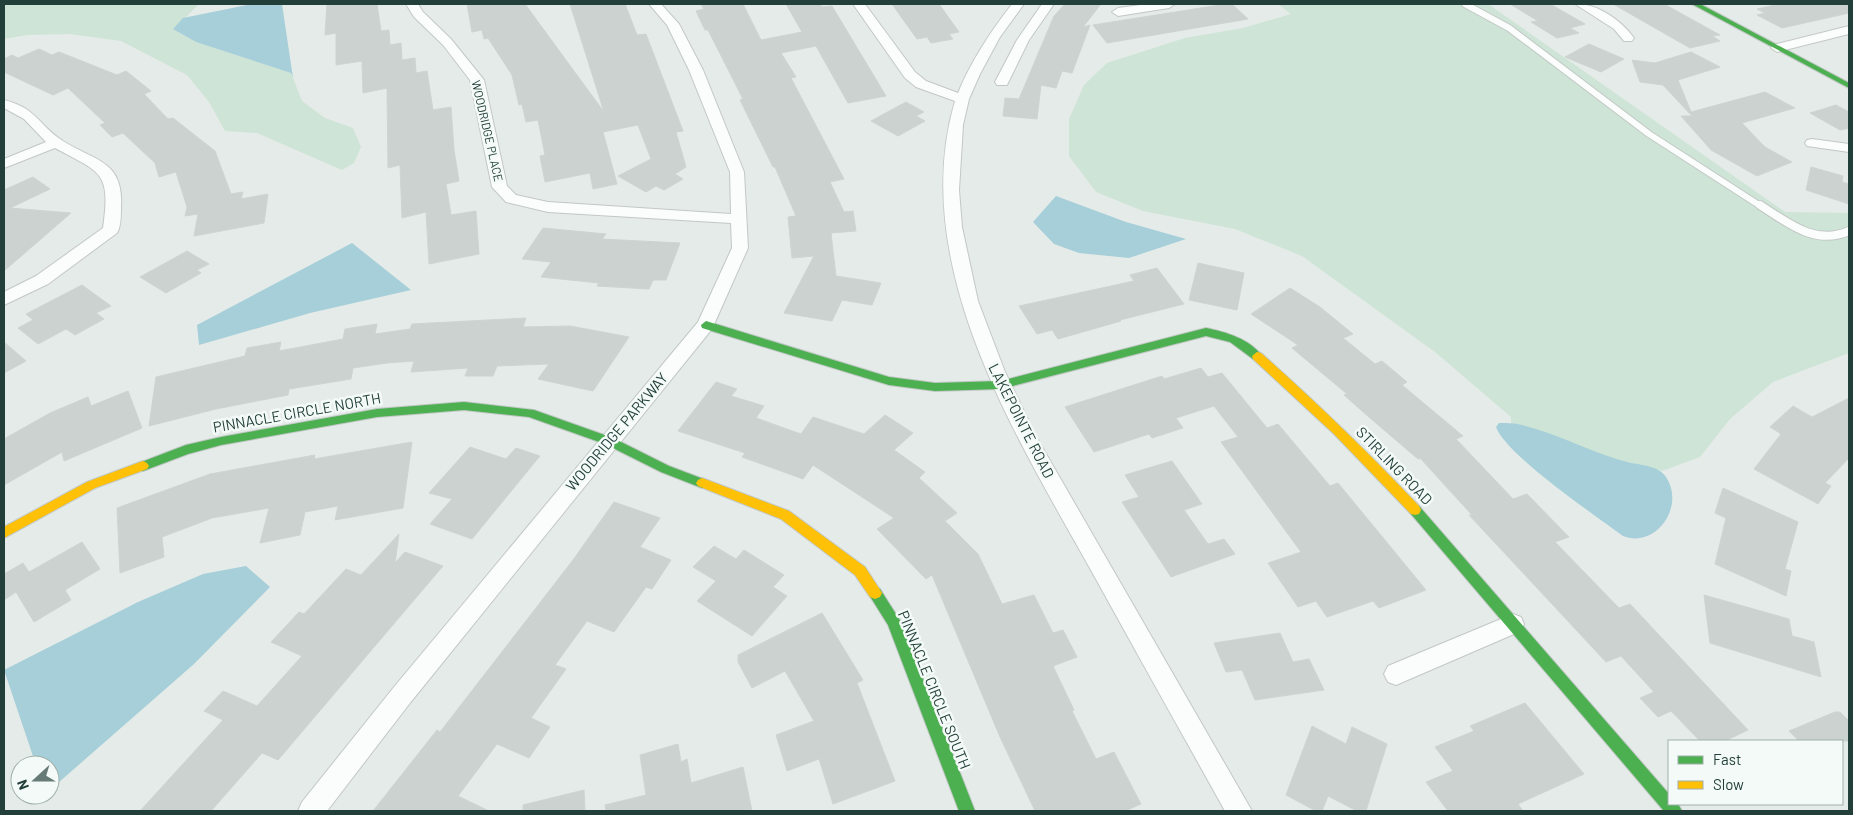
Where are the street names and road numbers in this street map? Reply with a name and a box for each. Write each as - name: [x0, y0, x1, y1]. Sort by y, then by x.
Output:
- street label: WOODRIDGE PLACE: [470, 79, 506, 183]
- street label: LAKEPOINTE ROAD: [985, 360, 1059, 481]
- street label: WOODRIDGE PARKWAY: [562, 369, 671, 494]
- street label: PINNACLE CIRCLE NORTH: [211, 388, 382, 436]
- street label: STIRLING ROAD: [1353, 422, 1437, 508]
- street label: PINNACLE CIRCLE SOUTH: [895, 608, 975, 772]

